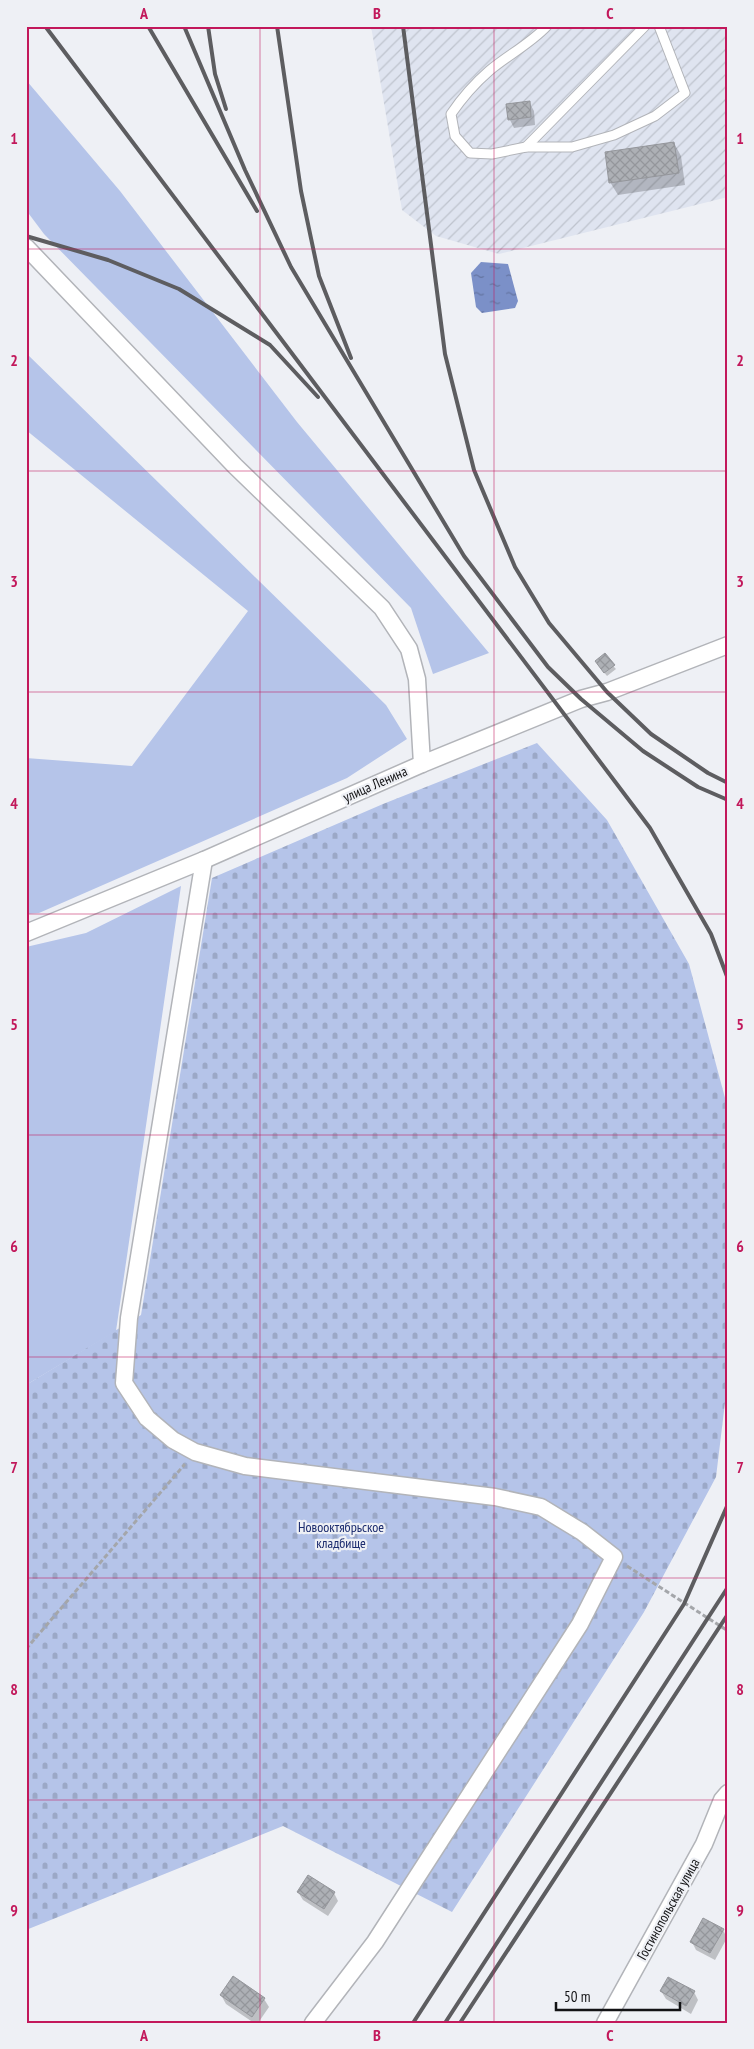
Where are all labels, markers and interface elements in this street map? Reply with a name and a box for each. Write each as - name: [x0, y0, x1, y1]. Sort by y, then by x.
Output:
- text: A: [139, 3, 149, 23]
- text: B: [373, 3, 381, 23]
- text: C: [606, 3, 614, 23]
- text: 1: [10, 128, 18, 148]
- text: 1: [736, 128, 744, 148]
- text: 2: [10, 350, 18, 370]
- text: 2: [736, 350, 744, 370]
- text: 3: [10, 571, 18, 591]
- text: 3: [736, 571, 744, 591]
- street label: улица Ленина: [340, 762, 410, 806]
- text: 4: [10, 793, 18, 813]
- text: 4: [736, 793, 744, 813]
- text: 5: [10, 1014, 18, 1034]
- text: 5: [736, 1014, 744, 1034]
- text: 6: [10, 1236, 18, 1256]
- text: 6: [736, 1236, 744, 1256]
- text: 7: [10, 1457, 18, 1477]
- text: 7: [736, 1457, 744, 1477]
- park label: Новооктябрьское кладбище: [298, 1518, 384, 1552]
- text: 8: [10, 1679, 18, 1699]
- text: 8: [736, 1679, 744, 1699]
- street label: Гостинопольская улица: [633, 1855, 703, 1963]
- text: 9: [10, 1900, 18, 1920]
- text: 9: [736, 1900, 744, 1920]
- scale bar: [556, 1979, 680, 2011]
- text: 50 m: [564, 1987, 590, 2006]
- text: A: [139, 2025, 149, 2045]
- text: B: [373, 2025, 381, 2045]
- text: C: [606, 2025, 614, 2045]

